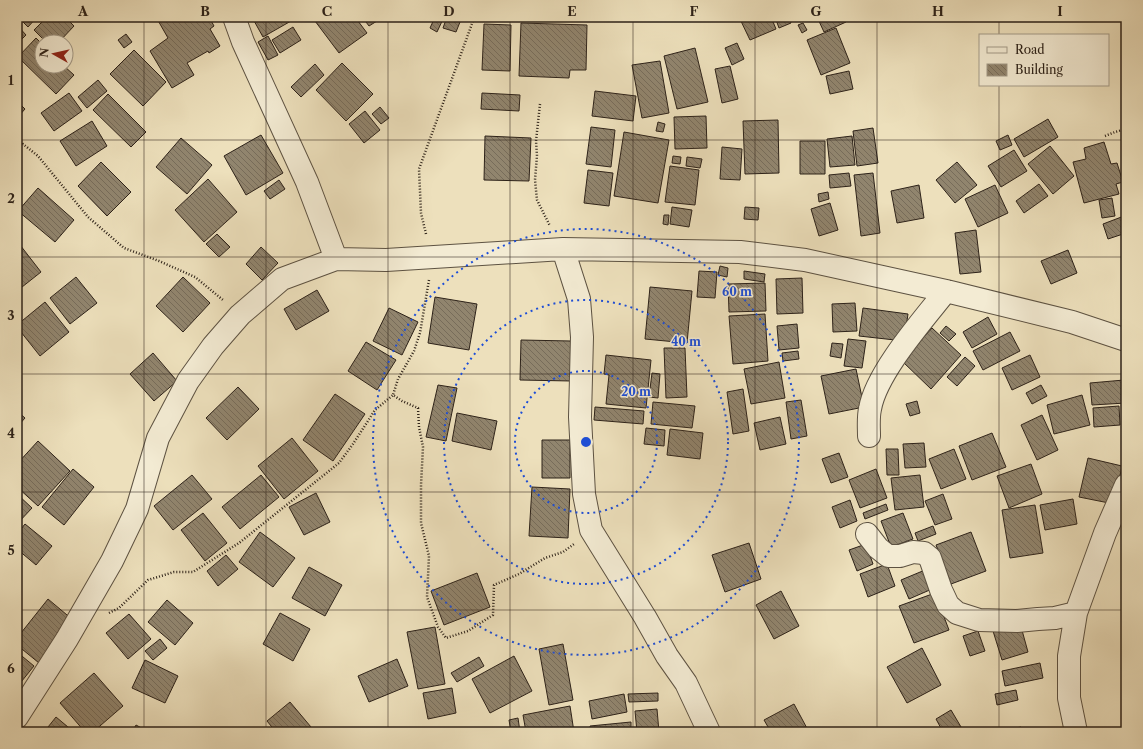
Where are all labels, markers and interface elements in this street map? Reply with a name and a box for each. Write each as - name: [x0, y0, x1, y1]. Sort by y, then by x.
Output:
- text: A: [77, 3, 89, 19]
- text: B: [200, 3, 210, 19]
- text: C: [322, 3, 332, 19]
- text: D: [443, 3, 455, 19]
- text: E: [567, 3, 577, 19]
- text: F: [690, 3, 699, 19]
- text: G: [810, 3, 822, 19]
- text: H: [932, 3, 944, 19]
- text: I: [1057, 3, 1063, 19]
- north arrow: [34, 34, 74, 74]
- legend: [979, 34, 1109, 86]
- text: Road: [1015, 42, 1045, 57]
- text: N: [37, 46, 52, 58]
- text: Building: [1015, 62, 1063, 77]
- text: 1: [8, 72, 14, 88]
- text: 2: [7, 190, 15, 206]
- text: 60 m: [722, 284, 752, 299]
- text: 3: [7, 307, 15, 323]
- text: 40 m: [671, 334, 701, 349]
- text: 20 m: [621, 384, 651, 399]
- text: 4: [7, 425, 15, 441]
- centre of rings: [579, 435, 593, 449]
- text: 5: [7, 542, 15, 558]
- text: 6: [7, 660, 15, 676]

